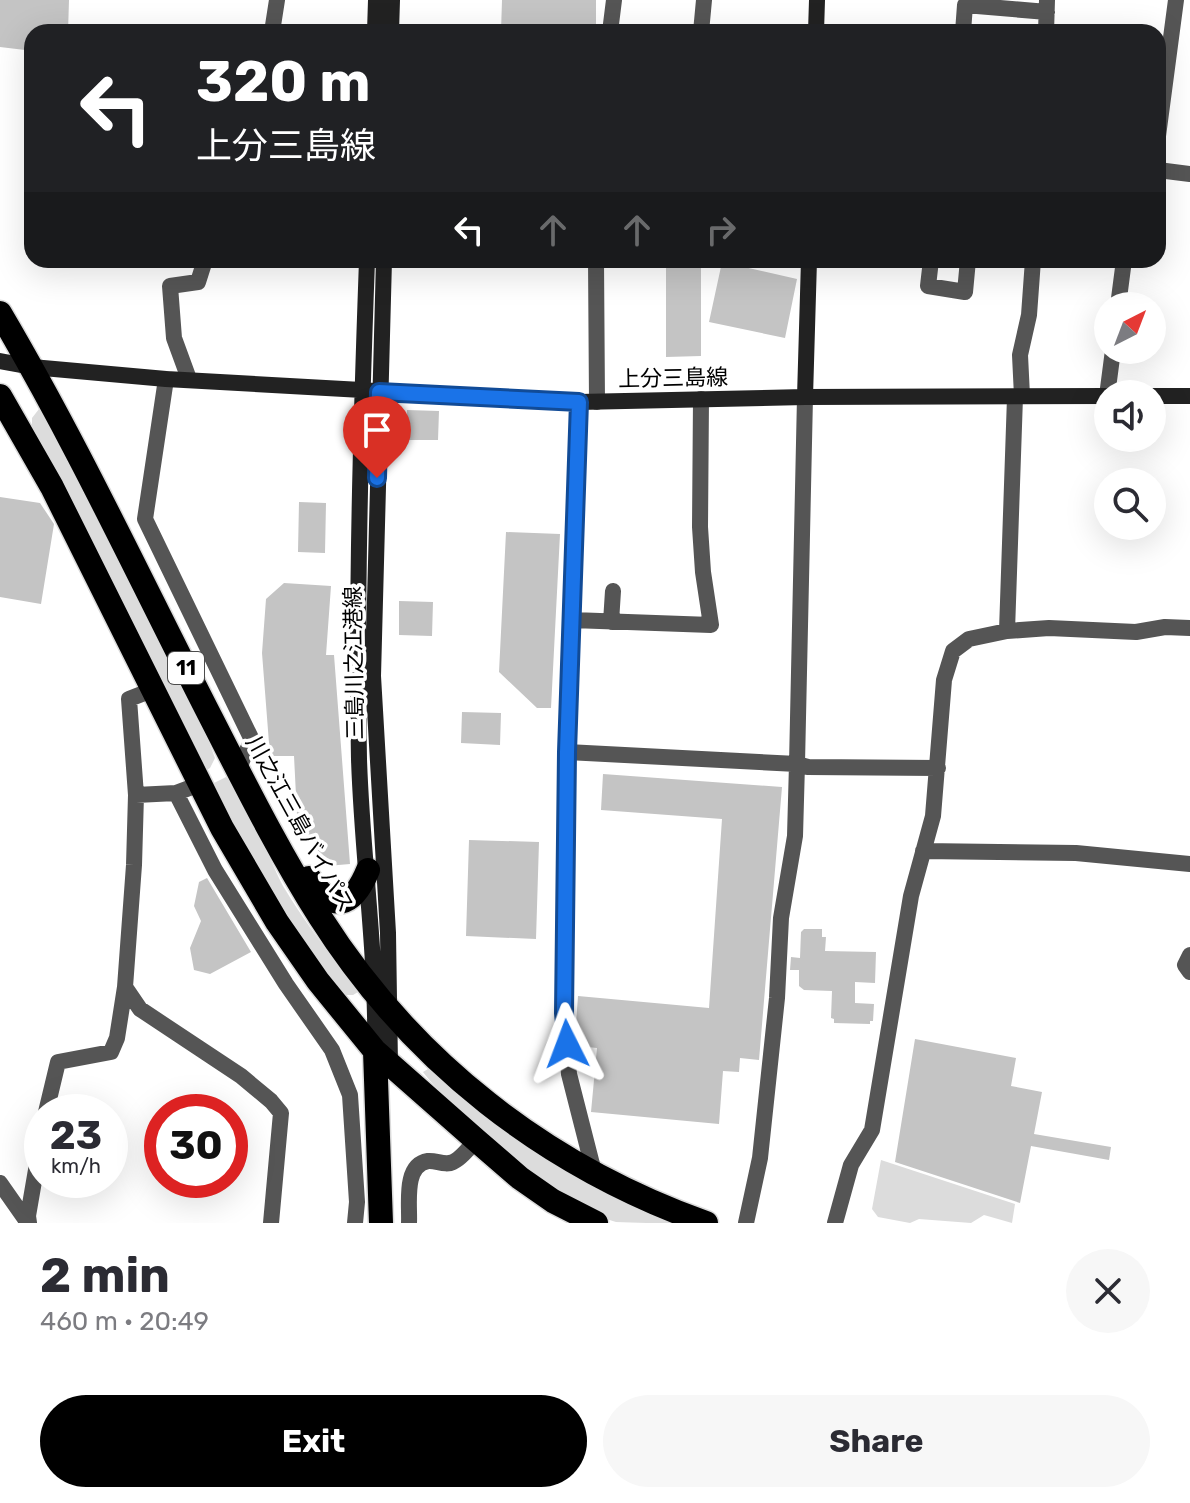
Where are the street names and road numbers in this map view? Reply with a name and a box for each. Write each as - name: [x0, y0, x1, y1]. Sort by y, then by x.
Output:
- street label: 上分三島線: [618, 364, 728, 392]
- street label: 三島川之江港線: [339, 586, 369, 740]
- road number: 11: [168, 652, 204, 684]
- street label: 川之江三島バイパス: [240, 731, 360, 917]

